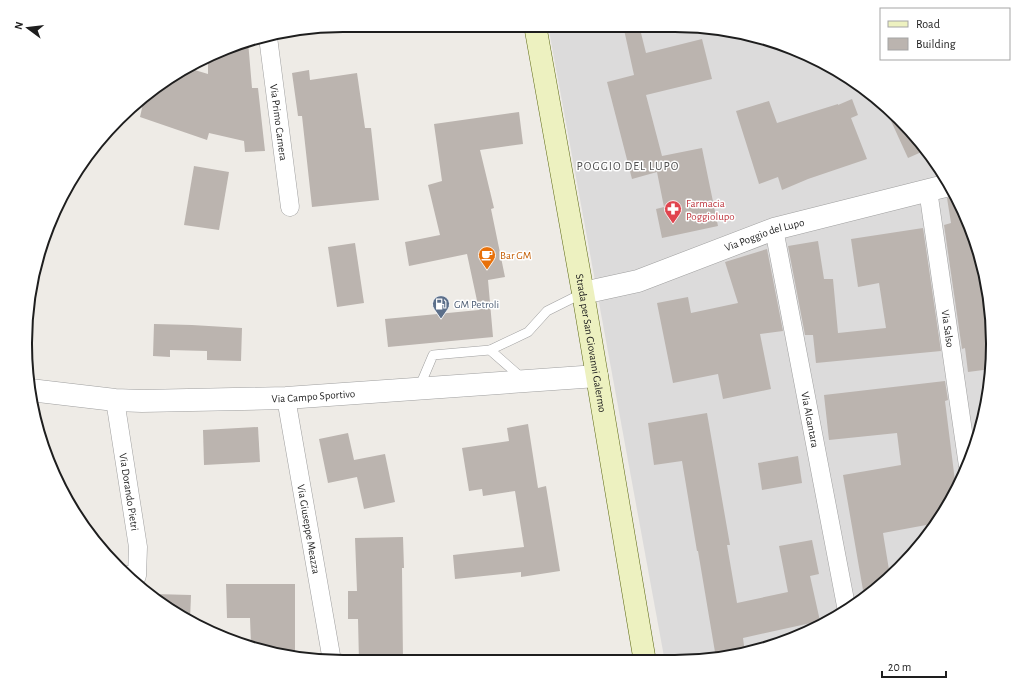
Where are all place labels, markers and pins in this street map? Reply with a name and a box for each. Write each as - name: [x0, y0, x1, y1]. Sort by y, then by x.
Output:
- place label: Farmacia Poggiolupo: [686, 198, 735, 222]
- pharmacy icon: Farmacia Poggiolupo: [663, 199, 683, 224]
- cafe icon: Bar GM: [477, 245, 497, 270]
- place label: Bar GM: [500, 250, 532, 261]
- fuel station icon: GM Petroli: [431, 294, 451, 319]
- place label: GM Petroli: [454, 299, 499, 310]

